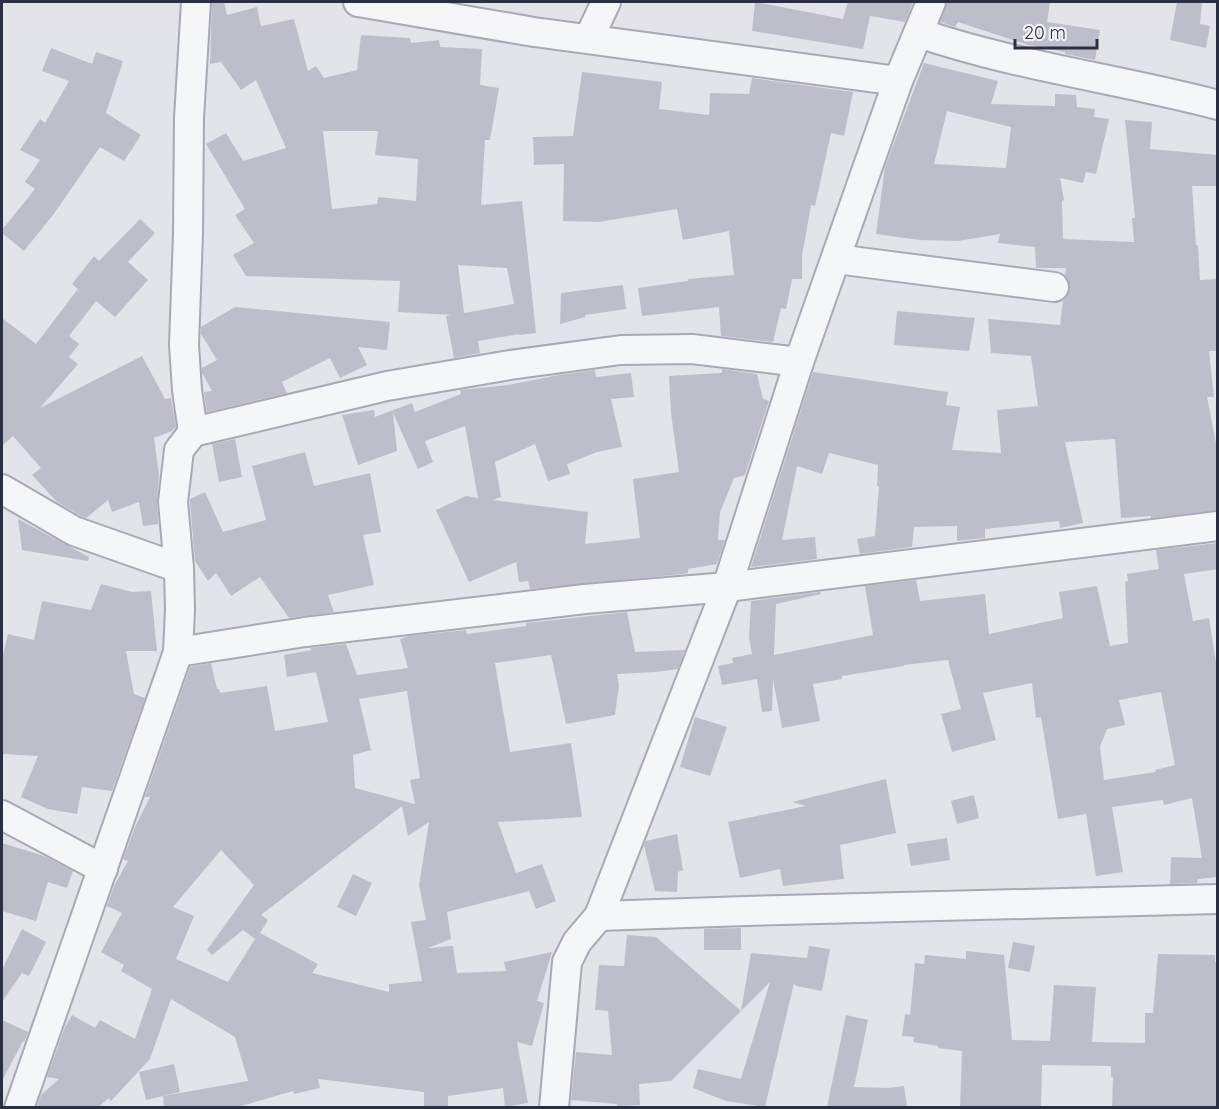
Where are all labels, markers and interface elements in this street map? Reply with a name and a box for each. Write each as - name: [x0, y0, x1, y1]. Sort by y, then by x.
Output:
- scale bar: [1015, 12, 1098, 50]
- text: 20 m: [1024, 21, 1066, 44]

